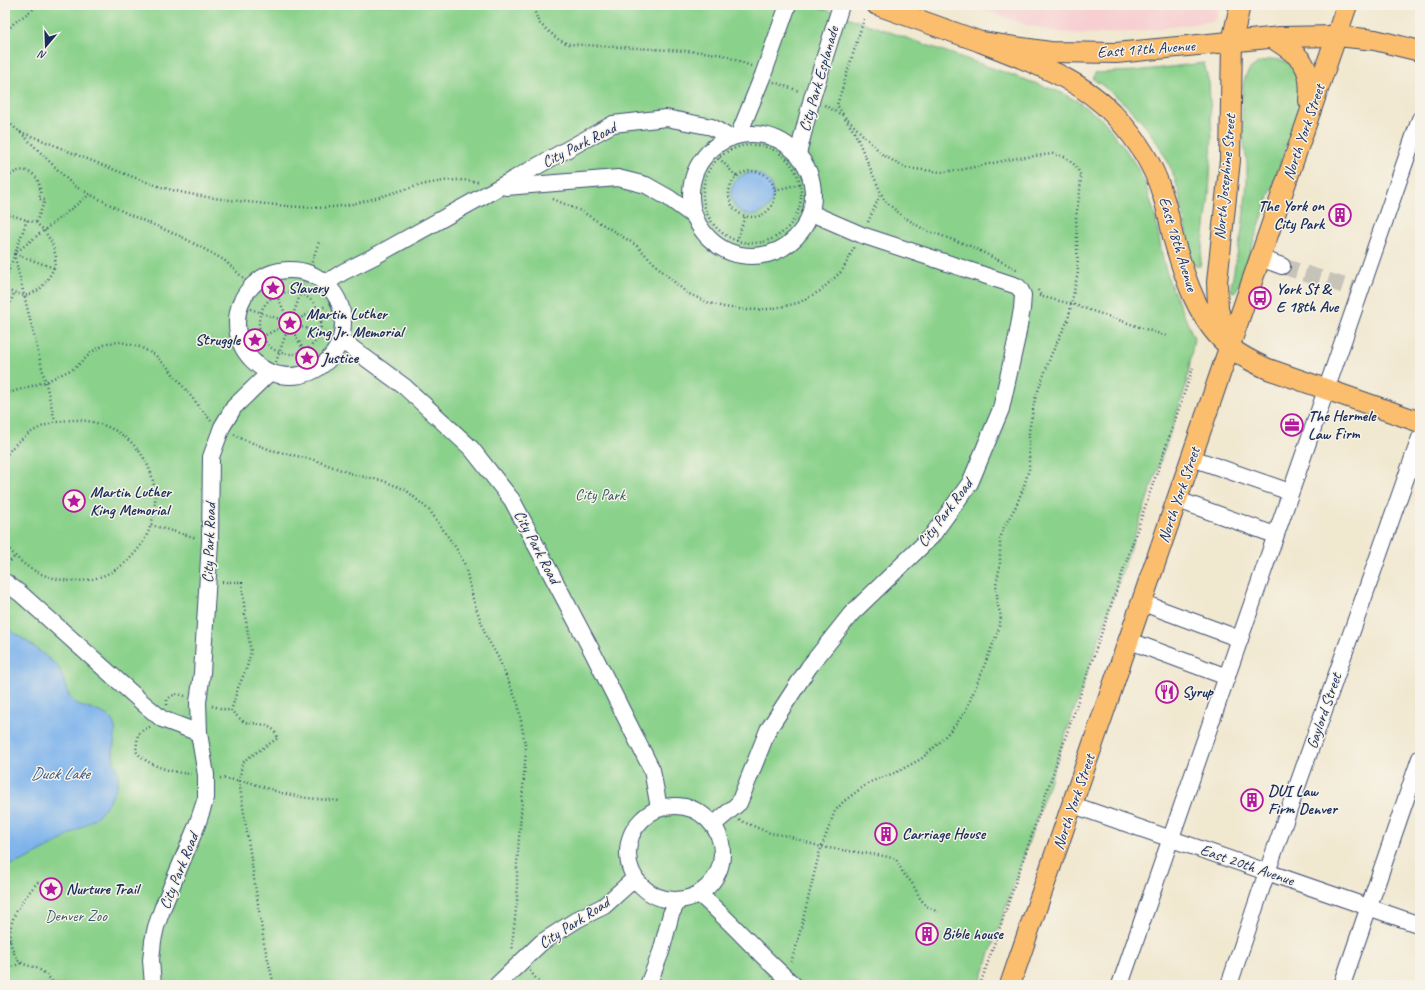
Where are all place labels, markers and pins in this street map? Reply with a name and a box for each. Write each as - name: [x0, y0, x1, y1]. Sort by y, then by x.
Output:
- place label: The York on City Park: [1258, 196, 1326, 234]
- building icon: The York on City Park: [1327, 202, 1353, 228]
- place icon: Slavery: [260, 275, 286, 301]
- place label: Slavery: [288, 278, 330, 298]
- place label: York St & E 18th Ave: [1276, 279, 1340, 317]
- bus stop icon: York St & E 18th Ave: [1247, 285, 1273, 311]
- place label: Martin Luther King Jr. Memorial: [306, 304, 406, 342]
- place icon: Martin Luther King Jr. Memorial: [277, 310, 303, 336]
- place icon: Struggle: [242, 327, 268, 353]
- place label: Struggle: [195, 330, 242, 350]
- place icon: Justice: [294, 345, 320, 371]
- place label: Justice: [321, 348, 360, 368]
- place label: The Hermele Law Firm: [1308, 406, 1377, 444]
- office icon: The Hermele Law Firm: [1279, 412, 1305, 438]
- place label: Martin Luther King Memorial: [90, 482, 173, 520]
- place icon: Martin Luther King Memorial: [61, 488, 87, 514]
- restaurant icon: Syrup: [1154, 679, 1180, 705]
- place label: Syrup: [1182, 682, 1215, 702]
- place label: DUI Law Firm Denver: [1268, 781, 1339, 819]
- building icon: DUI Law Firm Denver: [1239, 787, 1265, 813]
- building icon: Carriage House: [873, 821, 899, 847]
- place label: Carriage House: [902, 824, 987, 844]
- place icon: Nurture Trail: [38, 876, 64, 902]
- place label: Nurture Trail: [66, 879, 142, 899]
- building icon: Bible house: [914, 921, 940, 947]
- place label: Bible house: [942, 924, 1005, 944]

